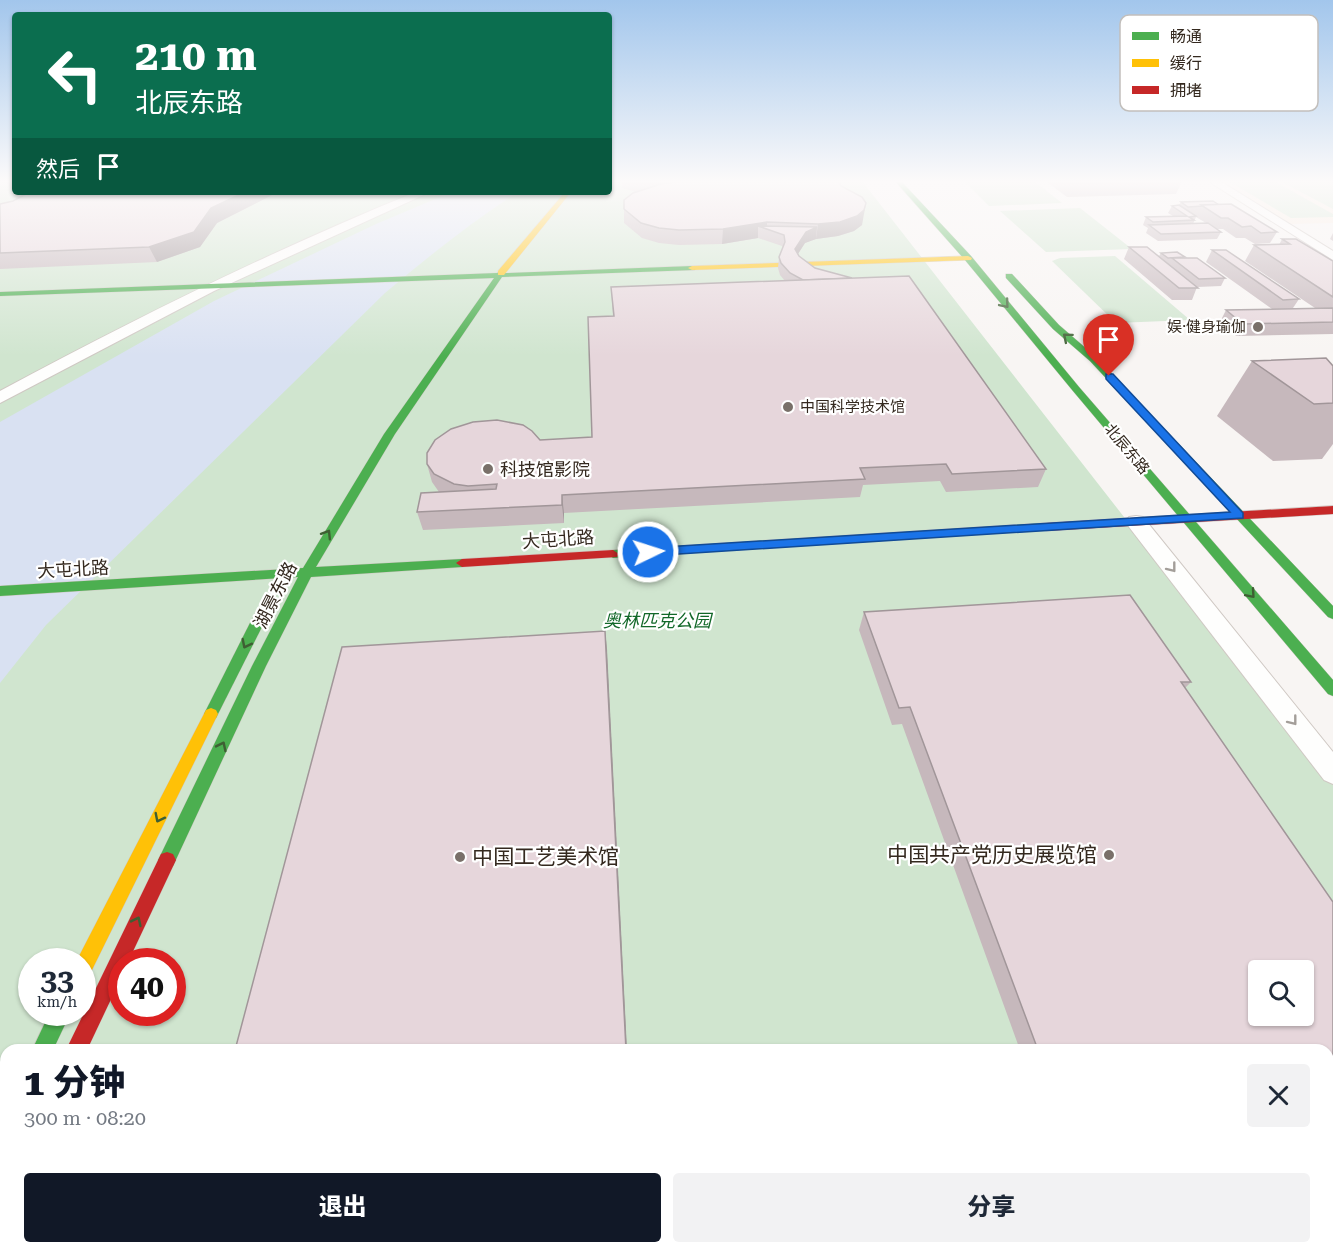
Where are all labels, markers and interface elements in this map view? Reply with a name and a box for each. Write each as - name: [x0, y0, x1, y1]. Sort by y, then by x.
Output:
- legend: [1120, 15, 1318, 111]
- text: 畅通: [1170, 27, 1202, 46]
- text: 210 m: [135, 31, 257, 80]
- icon: left: [36, 36, 114, 114]
- text: 缓行: [1170, 54, 1202, 73]
- text: 拥堵: [1170, 81, 1202, 100]
- text: 北辰东路: [135, 87, 243, 119]
- icon: arrive: [92, 150, 125, 183]
- text: 然后: [36, 157, 80, 182]
- one-way arrow: [998, 297, 1009, 308]
- pin: [1083, 314, 1134, 376]
- place label: 娱·健身瑜伽: [1167, 318, 1246, 336]
- marker: 娱·健身瑜伽: [1251, 320, 1265, 334]
- icon: arrive: [1092, 323, 1125, 356]
- one-way arrow: [1063, 334, 1074, 345]
- place label: 中国科学技术馆: [800, 398, 905, 416]
- marker: 中国科学技术馆: [781, 400, 795, 414]
- street label: 北辰东路: [1101, 420, 1153, 478]
- place label: 科技馆影院: [500, 459, 590, 480]
- marker: 科技馆影院: [481, 462, 495, 476]
- position arrow: [616, 520, 680, 584]
- street label: 大屯北路: [521, 526, 595, 552]
- one-way arrow: [320, 530, 332, 540]
- street label: 大屯北路: [36, 557, 110, 581]
- street label: 湖景东路: [249, 558, 301, 632]
- one-way arrow: [1165, 561, 1176, 572]
- one-way arrow: [1244, 587, 1255, 598]
- park label: 奥林匹克公园: [603, 610, 714, 631]
- one-way arrow: [242, 637, 254, 648]
- one-way arrow: [1285, 714, 1296, 725]
- one-way arrow: [214, 741, 226, 752]
- one-way arrow: [154, 811, 166, 822]
- place label: 中国共产党历史展览馆: [887, 843, 1097, 867]
- place label: 中国工艺美术馆: [472, 845, 619, 869]
- marker: 中国共产党历史展览馆: [1102, 848, 1116, 862]
- marker: 中国工艺美术馆: [453, 850, 467, 864]
- one-way arrow: [130, 917, 142, 928]
- speed limit sign: 40: [108, 948, 186, 1026]
- map controls: [1248, 960, 1314, 1026]
- button: search: [1248, 960, 1314, 1026]
- text: 33: [40, 962, 74, 997]
- text: km/h: [37, 993, 77, 1011]
- text: 1 分钟: [24, 1062, 125, 1104]
- button: close: [1247, 1064, 1310, 1127]
- text: 300 m · 08:20: [24, 1106, 146, 1130]
- button: 退出: [24, 1173, 661, 1242]
- button: 分享: [673, 1173, 1310, 1242]

